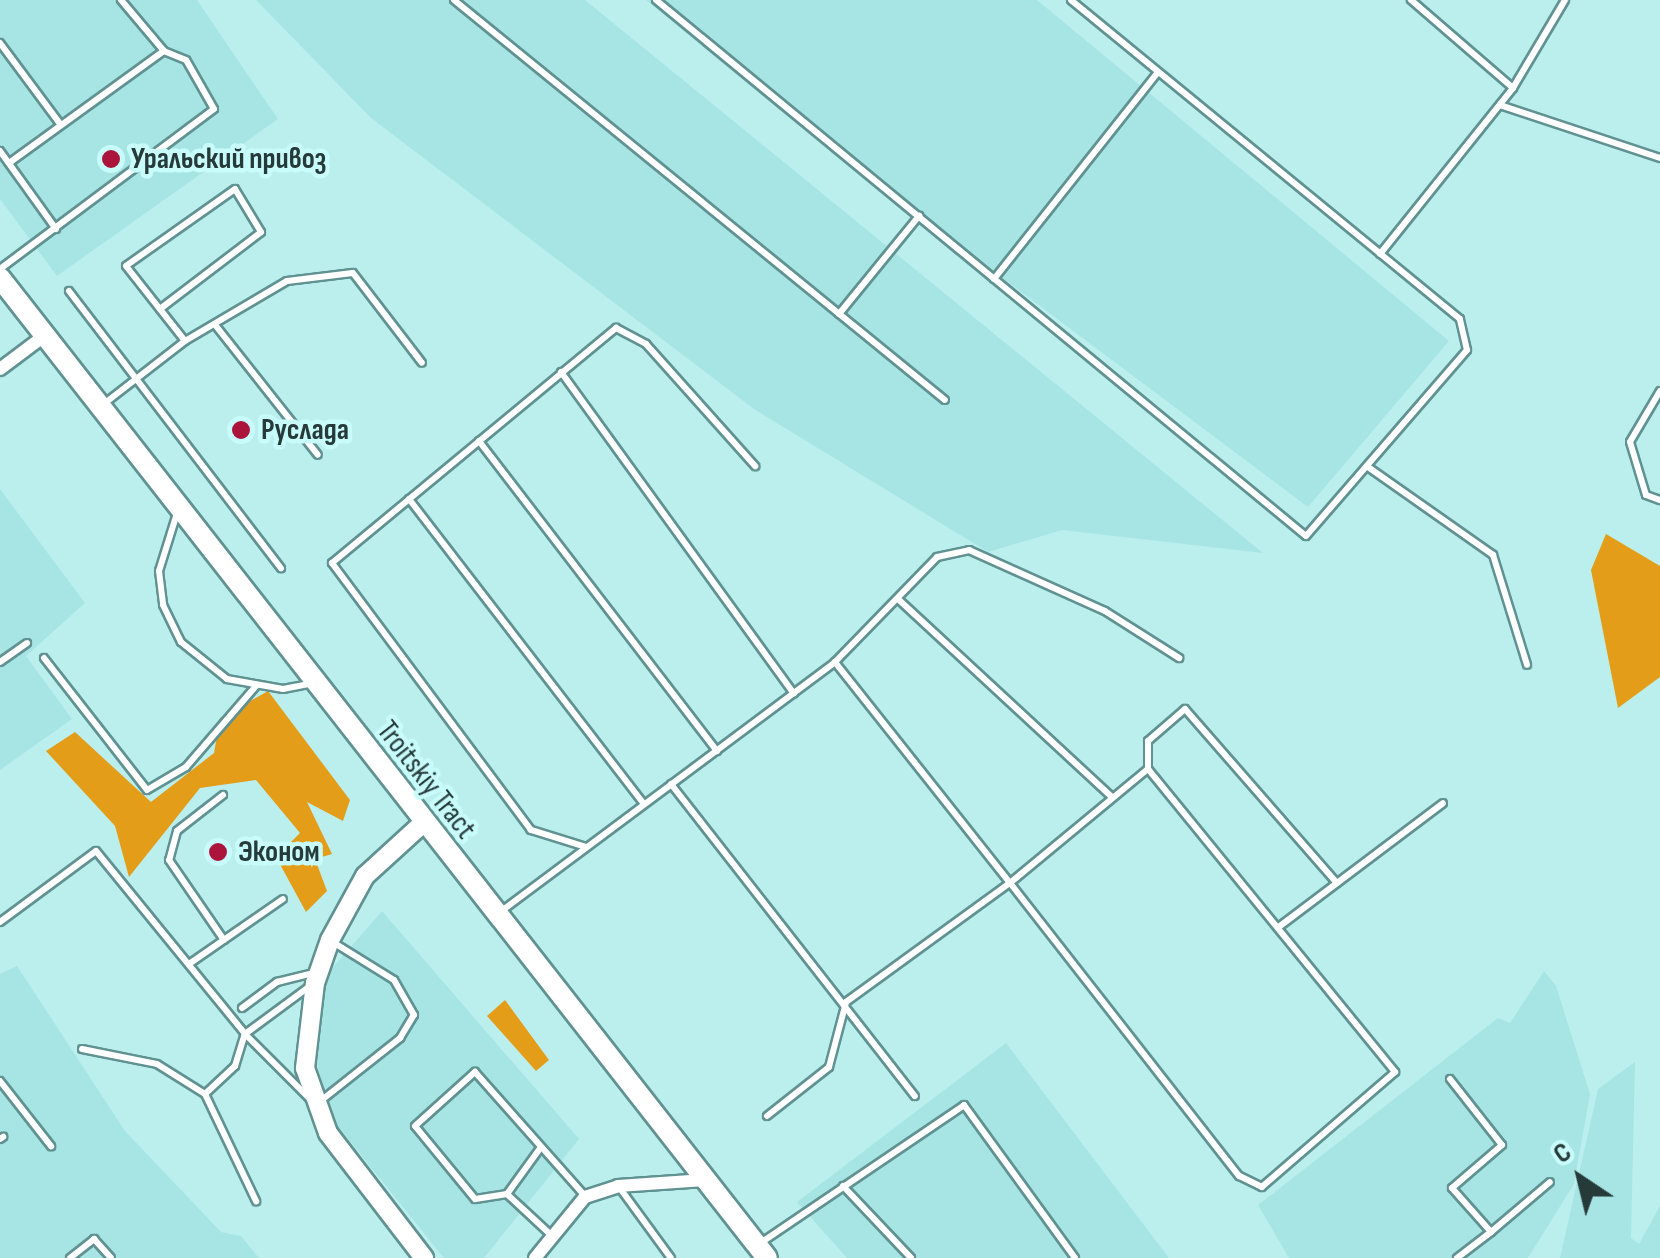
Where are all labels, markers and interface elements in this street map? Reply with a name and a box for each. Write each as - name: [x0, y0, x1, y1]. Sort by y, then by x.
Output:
- place label: Уральский привоз: [131, 141, 326, 177]
- marker: Уральский привоз: [100, 148, 122, 170]
- place label: Руслада: [261, 412, 349, 448]
- marker: Руслада: [230, 419, 252, 441]
- street label: Troitskiy Tract: [369, 714, 483, 846]
- place label: Эконом: [238, 834, 320, 870]
- marker: Эконом: [207, 841, 229, 863]
- north arrow: [1530, 1128, 1630, 1228]
- text: С: [1547, 1135, 1578, 1171]

